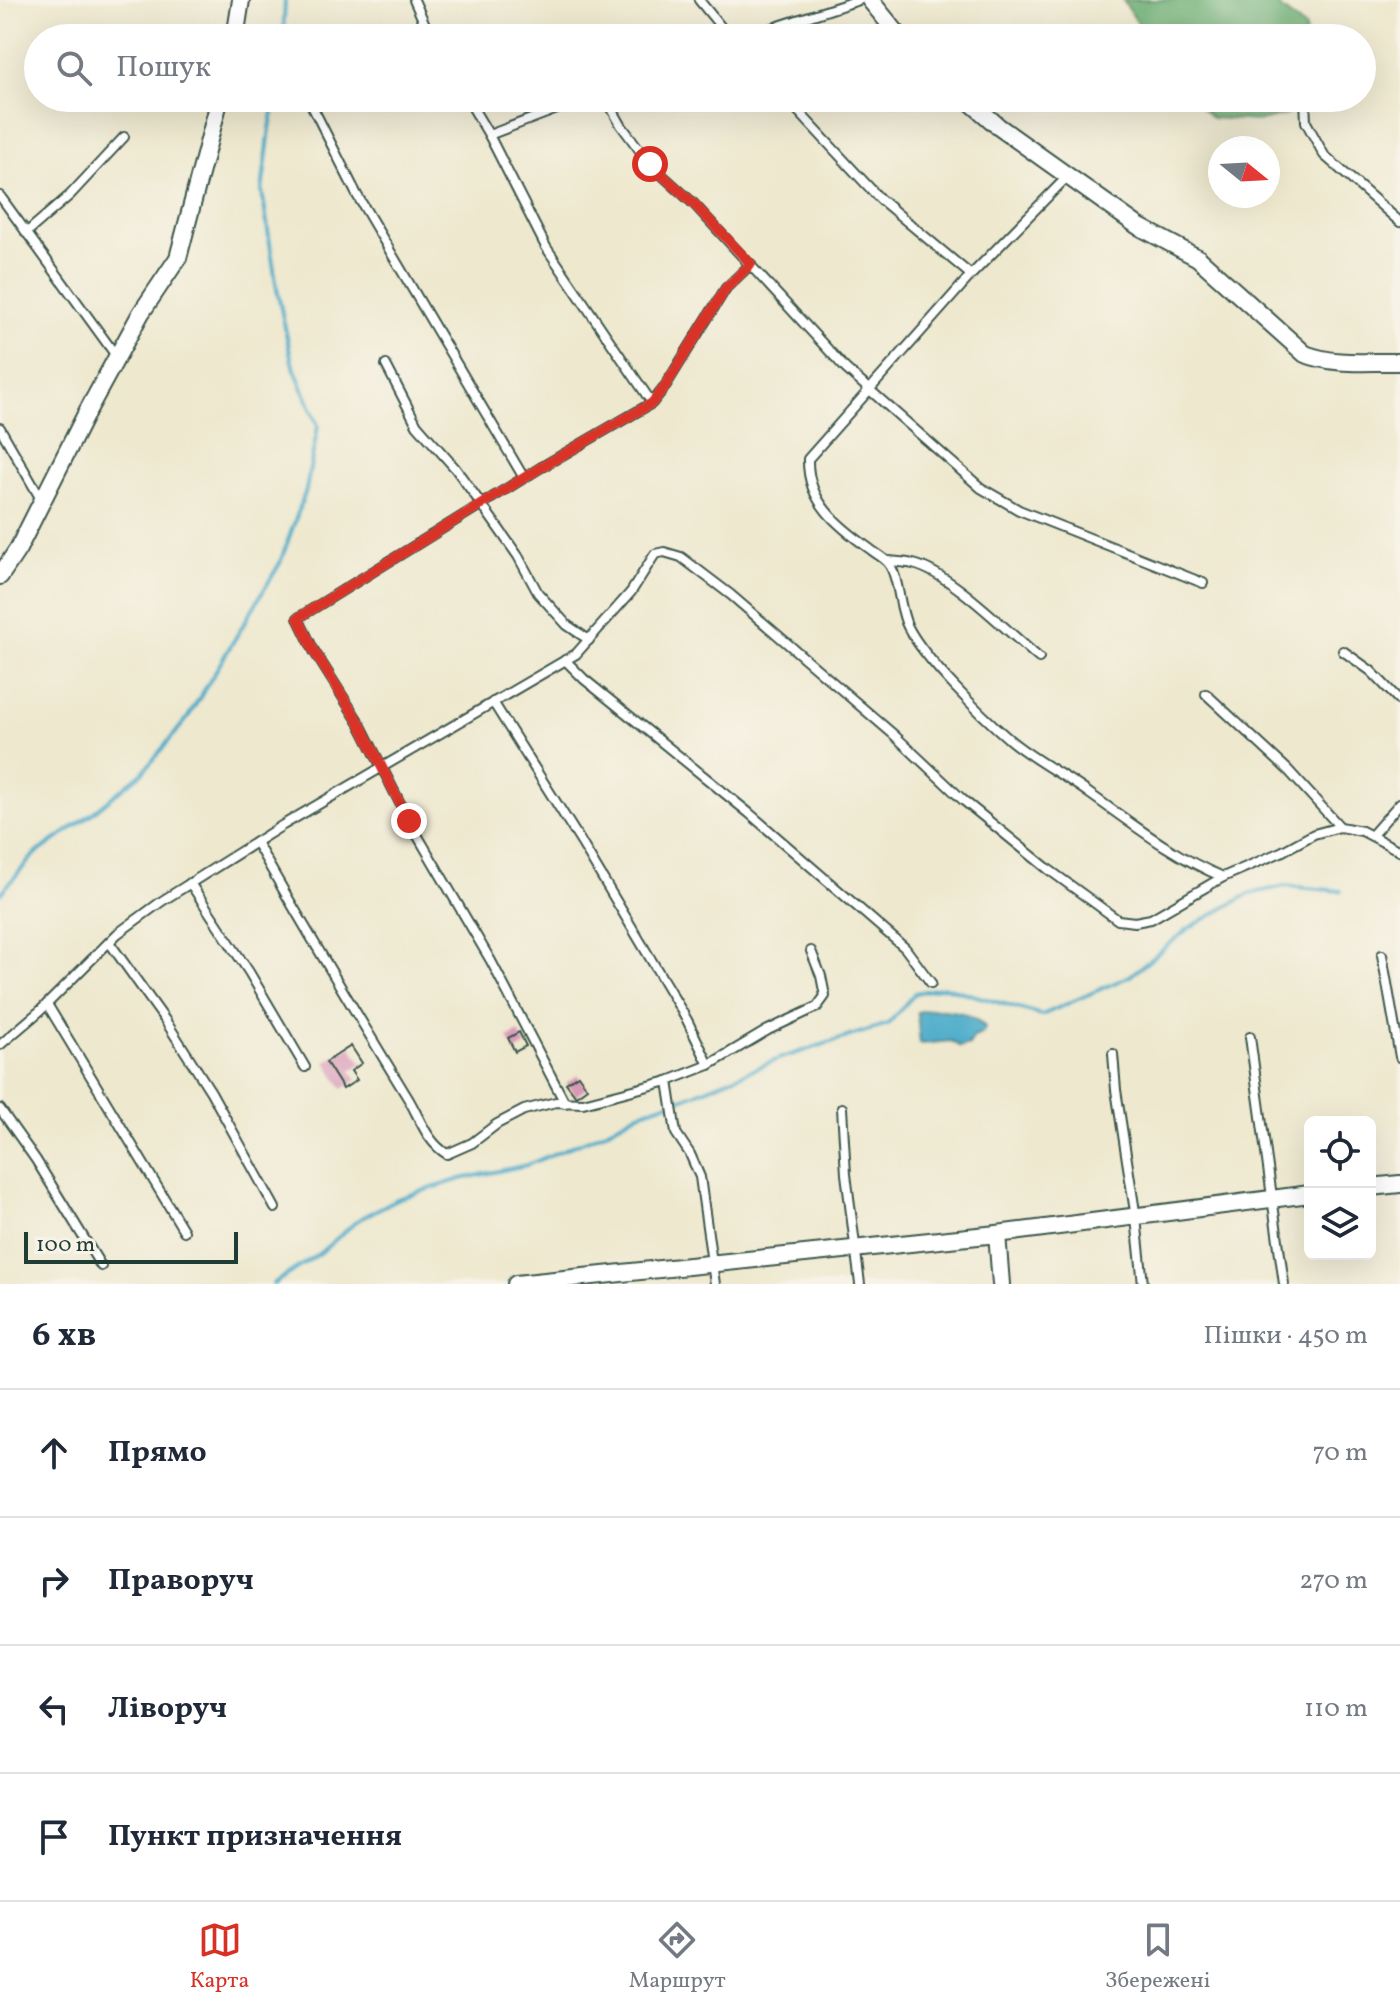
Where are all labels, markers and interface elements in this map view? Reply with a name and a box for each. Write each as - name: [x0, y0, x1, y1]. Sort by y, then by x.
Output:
- search box: [24, 24, 1376, 112]
- icon: search: [52, 46, 96, 90]
- text: Пошук: [116, 47, 211, 89]
- north arrow: [1208, 136, 1280, 208]
- route start: [632, 146, 668, 182]
- route end: [391, 803, 427, 839]
- map controls: [1304, 1116, 1376, 1260]
- button: locate: [1304, 1116, 1376, 1188]
- button: layers: [1304, 1188, 1376, 1260]
- scale bar: [24, 1228, 238, 1264]
- text: 100 m: [36, 1230, 95, 1261]
- text: 6 хв: [32, 1313, 96, 1360]
- text: Пішки · 450 m: [1204, 1318, 1368, 1354]
- icon: ahead: [32, 1431, 76, 1475]
- text: Прямо: [108, 1432, 207, 1474]
- text: 70 m: [1313, 1435, 1368, 1471]
- icon: right: [32, 1559, 76, 1603]
- text: Праворуч: [108, 1560, 254, 1602]
- text: 270 m: [1299, 1563, 1368, 1599]
- icon: left: [32, 1687, 76, 1731]
- text: Ліворуч: [108, 1688, 227, 1730]
- text: 110 m: [1304, 1691, 1368, 1727]
- icon: arrive: [32, 1815, 76, 1859]
- text: Пункт призначення: [108, 1816, 402, 1858]
- tab: Карта: [190, 1918, 249, 1997]
- tab: Маршрут: [629, 1918, 726, 1997]
- tab: Збережені: [1105, 1918, 1210, 1997]

